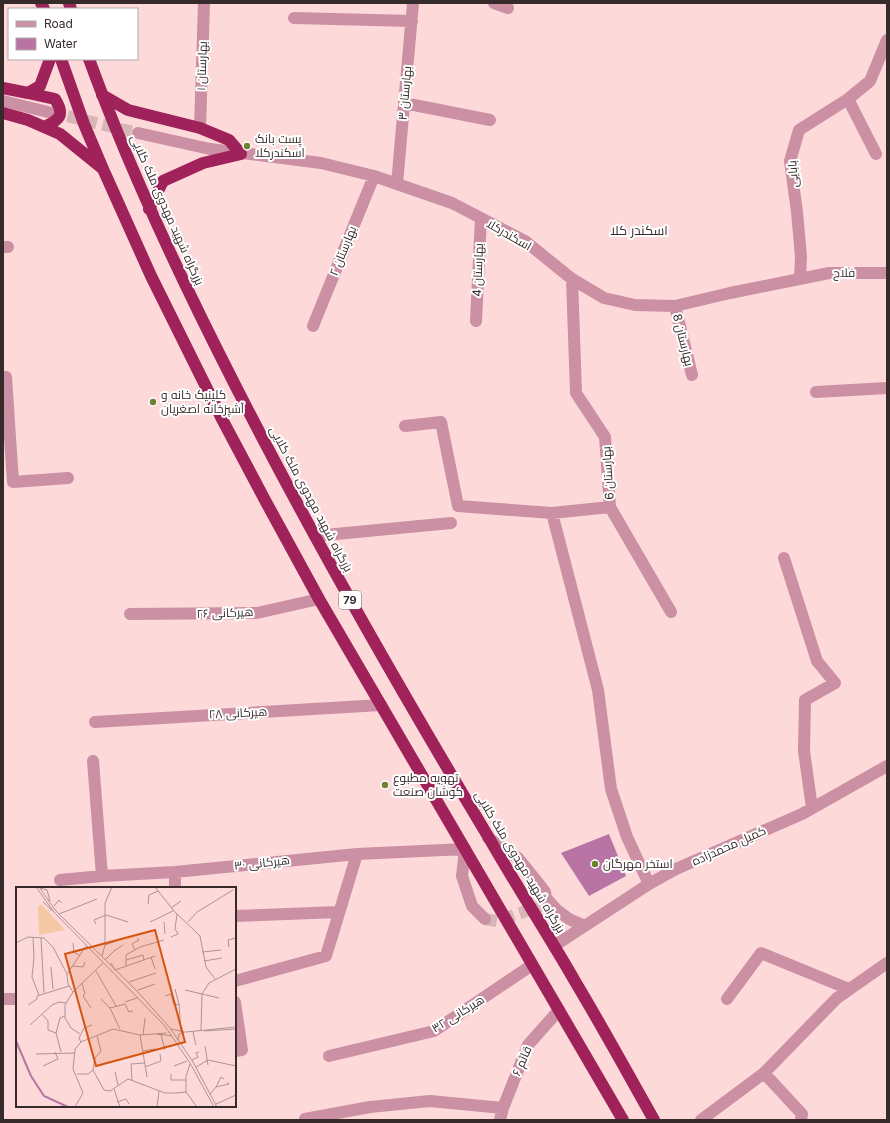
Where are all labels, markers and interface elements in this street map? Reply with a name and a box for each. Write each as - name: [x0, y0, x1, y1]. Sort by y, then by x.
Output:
- legend: [8, 8, 138, 60]
- text: Road: [44, 16, 73, 31]
- text: Water: [44, 36, 78, 51]
- street label: بهارستان ۱: [193, 41, 210, 91]
- street label: بهارستان ۳: [395, 65, 414, 121]
- place label: پست بانک اسکندرکلا: [255, 131, 305, 160]
- street label: بزرگراه شهید مهدوی ملک کلایی: [127, 132, 207, 287]
- marker: پست بانک اسکندرکلا: [242, 141, 252, 151]
- street label: بابایی: [784, 160, 801, 188]
- street label: اسکندرکلا: [484, 216, 535, 253]
- district label: اسکندر کلا: [610, 222, 668, 238]
- street label: بهارستان ۲: [326, 224, 359, 278]
- street label: بهارستان 4: [469, 243, 486, 297]
- street label: فلاح: [833, 265, 855, 281]
- street label: بهارستان 8: [670, 312, 697, 368]
- place label: کلینیک خانه و آشپزخانه اصغریان: [161, 387, 245, 418]
- marker: کلینیک خانه و آشپزخانه اصغریان: [148, 397, 158, 407]
- street label: بزرگراه شهید مهدوی ملک کلایی: [267, 423, 356, 574]
- street label: بهارستان 6: [598, 446, 617, 500]
- road number: 79: [339, 591, 361, 609]
- street label: هیرکانی ۲۶: [196, 604, 254, 621]
- street label: هیرکانی ۲۸: [208, 703, 268, 722]
- place label: تهویه مطبوع کوشان صنعت: [393, 770, 463, 799]
- marker: تهویه مطبوع کوشان صنعت: [380, 780, 390, 790]
- street label: بزرگراه شهید مهدوی ملک کلایی: [472, 788, 569, 936]
- street label: کمیل محمدزاده: [689, 823, 768, 869]
- street label: هیرکانی ۳۰: [233, 852, 291, 873]
- place label: استخر مهرگان: [603, 856, 673, 871]
- marker: استخر مهرگان: [590, 859, 600, 869]
- inset map: [16, 887, 236, 1107]
- street label: هیرکانی ۳۲: [429, 991, 487, 1036]
- street label: قائم ۶: [509, 1044, 535, 1078]

